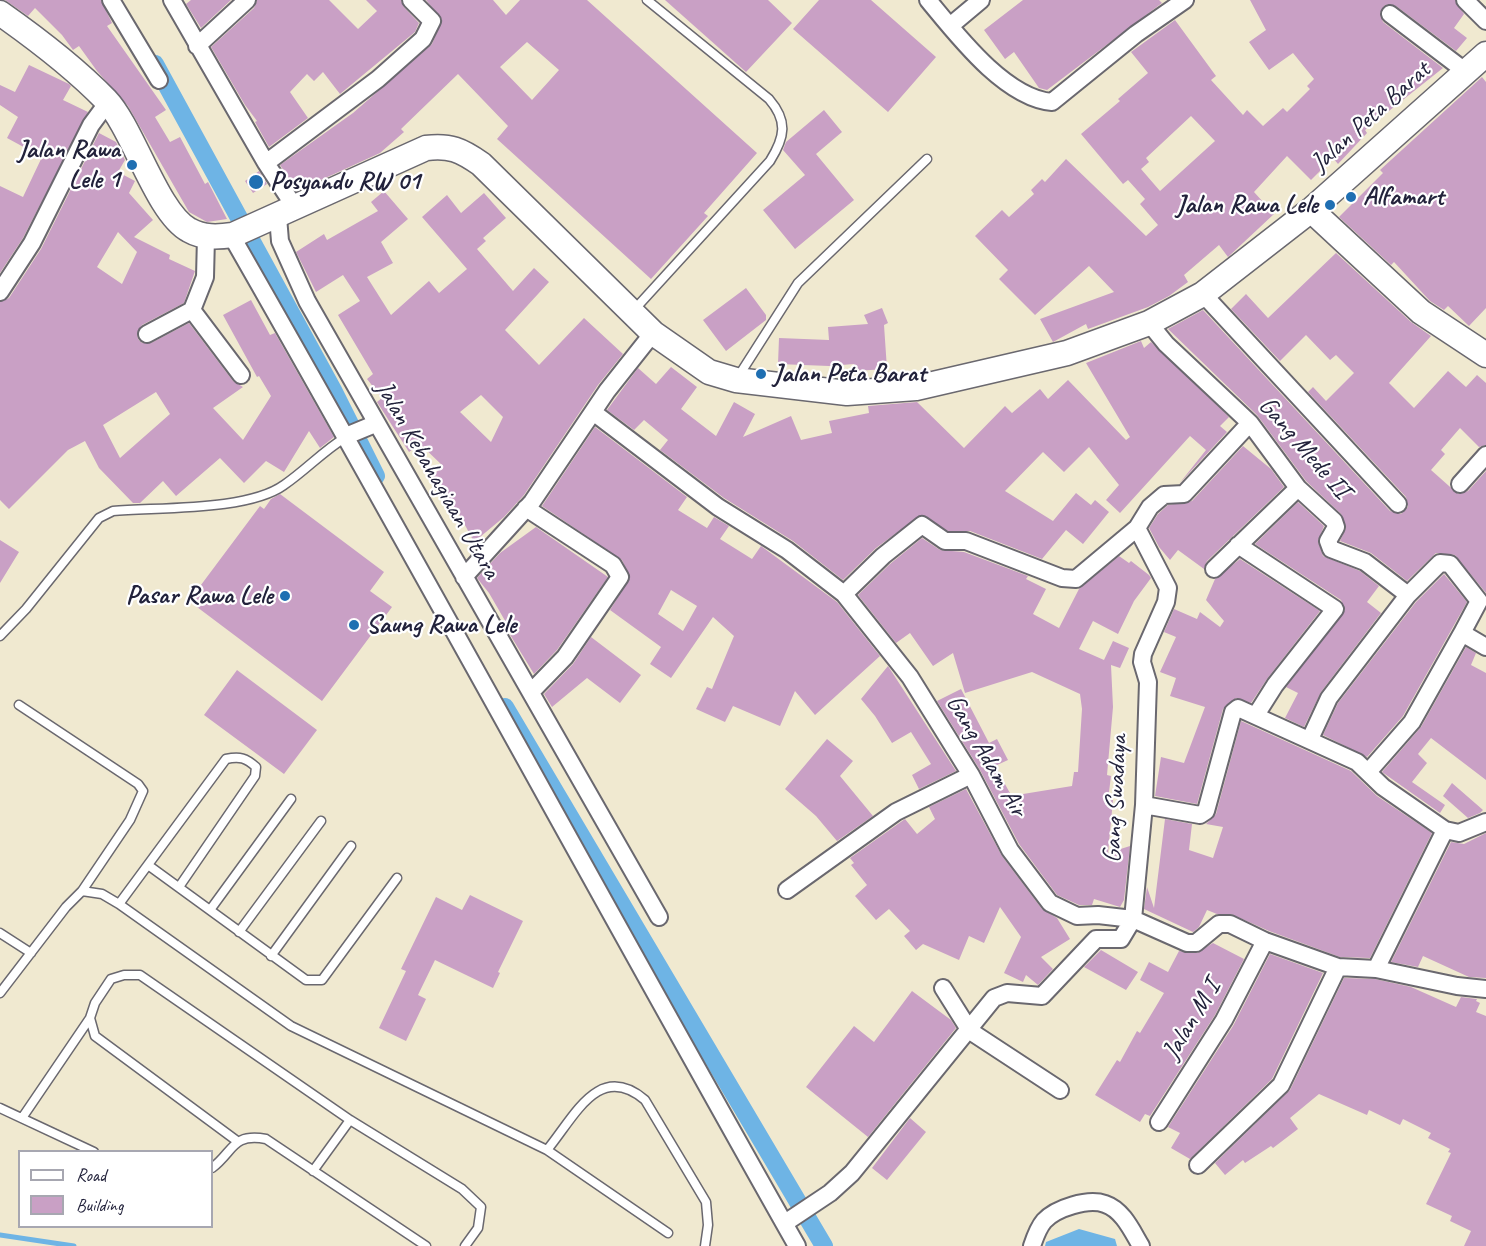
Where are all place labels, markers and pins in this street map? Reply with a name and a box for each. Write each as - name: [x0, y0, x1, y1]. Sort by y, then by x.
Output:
- place label: Jalan Rawa Lele 1: [18, 134, 120, 195]
- marker: Jalan Rawa Lele 1: [125, 158, 139, 172]
- place label: Posyandu RW 01: [270, 166, 420, 198]
- marker: Posyandu RW 01: [247, 173, 265, 191]
- place label: Alfamart: [1363, 181, 1444, 213]
- place label: Jalan Rawa Lele: [1176, 189, 1318, 221]
- marker: Alfamart: [1344, 190, 1358, 204]
- marker: Jalan Rawa Lele: [1323, 198, 1337, 212]
- place label: Jalan Peta Barat: [773, 358, 926, 390]
- marker: Jalan Peta Barat: [754, 367, 768, 381]
- place label: Pasar Rawa Lele: [126, 580, 273, 612]
- marker: Pasar Rawa Lele: [278, 589, 292, 603]
- place label: Saung Rawa Lele: [366, 609, 516, 641]
- marker: Saung Rawa Lele: [347, 618, 361, 632]

